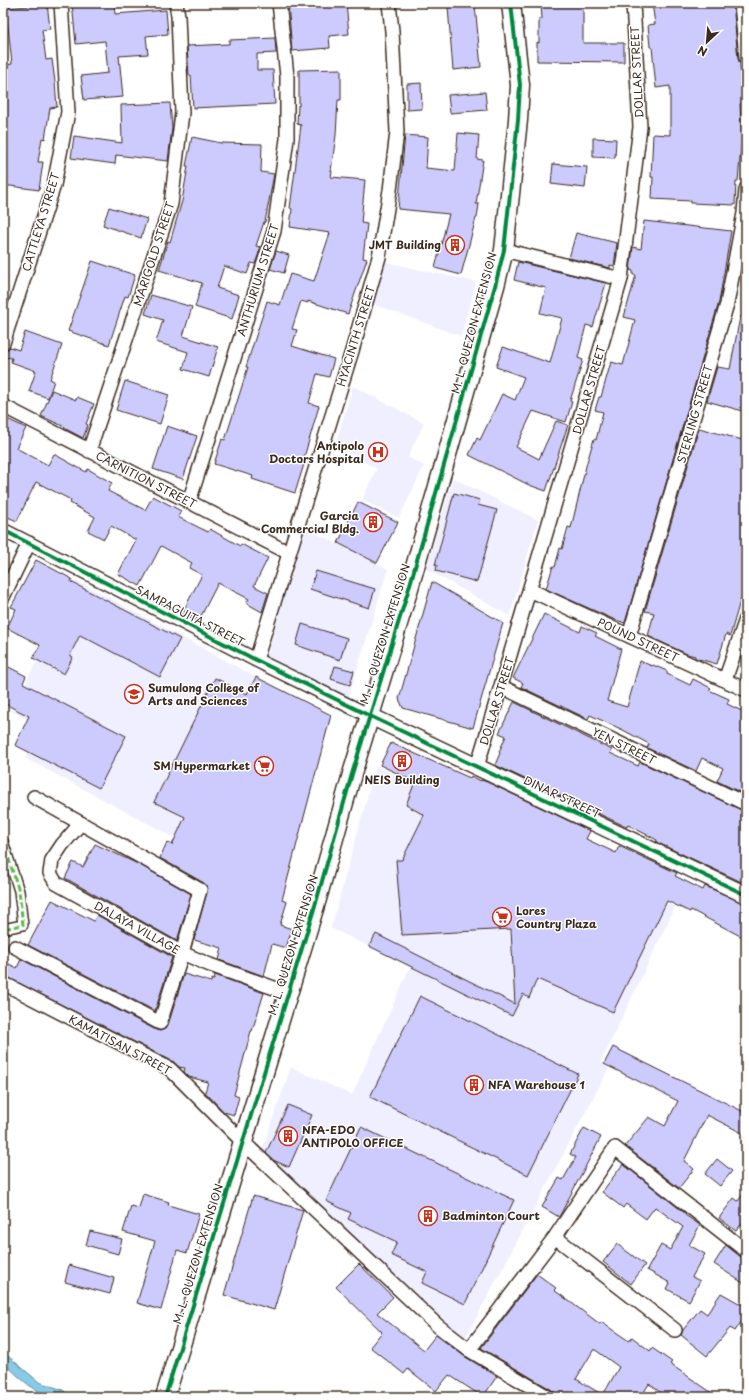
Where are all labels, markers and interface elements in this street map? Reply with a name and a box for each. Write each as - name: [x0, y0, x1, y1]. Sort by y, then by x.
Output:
- north arrow: [687, 22, 727, 62]
- street label: DOLLAR STREET: [626, 25, 647, 118]
- text: N: [694, 42, 710, 61]
- street label: CATTLEYA STREET: [17, 170, 64, 273]
- street label: MARIGOLD STREET: [129, 199, 179, 308]
- street label: ANTHURIUM STREET: [232, 221, 283, 338]
- building icon: JMT Building: [444, 234, 466, 256]
- place label: JMT Building: [369, 236, 441, 253]
- street label: M. L. QUEZON EXTENSION: [446, 250, 501, 396]
- street label: HYACINTH STREET: [332, 283, 379, 388]
- street label: DOLLAR STREET: [568, 343, 610, 436]
- street label: STERLING STREET: [672, 362, 717, 465]
- place label: Antipolo Doctors Hospital: [269, 437, 364, 467]
- hospital icon: Antipolo Doctors Hospital: [367, 441, 389, 463]
- street label: CARNITION STREET: [93, 447, 200, 513]
- place label: Garcia Commercial Bldg.: [261, 507, 360, 537]
- building icon: Garcia Commercial Bldg.: [362, 511, 384, 533]
- street label: M. L. QUEZON EXTENSION: [355, 562, 414, 706]
- street label: SAMPAGUITA STREET: [133, 581, 248, 651]
- street label: POUND STREET: [595, 613, 682, 666]
- street label: DOLLAR STREET: [475, 654, 518, 747]
- place label: Sumulong College of Arts and Sciences: [147, 679, 260, 709]
- school or university icon: Sumulong College of Arts and Sciences: [123, 683, 145, 705]
- street label: YEN STREET: [590, 723, 659, 769]
- building icon: NEIS Building: [391, 750, 413, 772]
- supermarket icon: SM Hypermarket: [253, 755, 275, 777]
- place label: SM Hypermarket: [153, 757, 250, 774]
- place label: NEIS Building: [364, 771, 440, 788]
- street label: DINAR STREET: [521, 771, 604, 822]
- street label: M. L. QUEZON EXTENSION: [263, 873, 322, 1017]
- street label: DALAYA VILLAGE: [91, 897, 183, 958]
- place label: Lores Country Plaza: [516, 902, 597, 932]
- supermarket icon: Lores Country Plaza: [491, 906, 513, 928]
- street label: KAMATISAN STREET: [66, 1010, 175, 1079]
- building icon: NFA Warehouse 1: [463, 1074, 485, 1096]
- place label: NFA Warehouse 1: [488, 1076, 585, 1093]
- place label: NFA-EDO ANTIPOLO OFFICE: [302, 1121, 404, 1151]
- building icon: NFA-EDO ANTIPOLO OFFICE: [277, 1125, 299, 1147]
- street label: M. L. QUEZON EXTENSION: [168, 1182, 227, 1326]
- building icon: Badminton Court: [417, 1205, 439, 1227]
- place label: Badminton Court: [442, 1207, 540, 1224]

